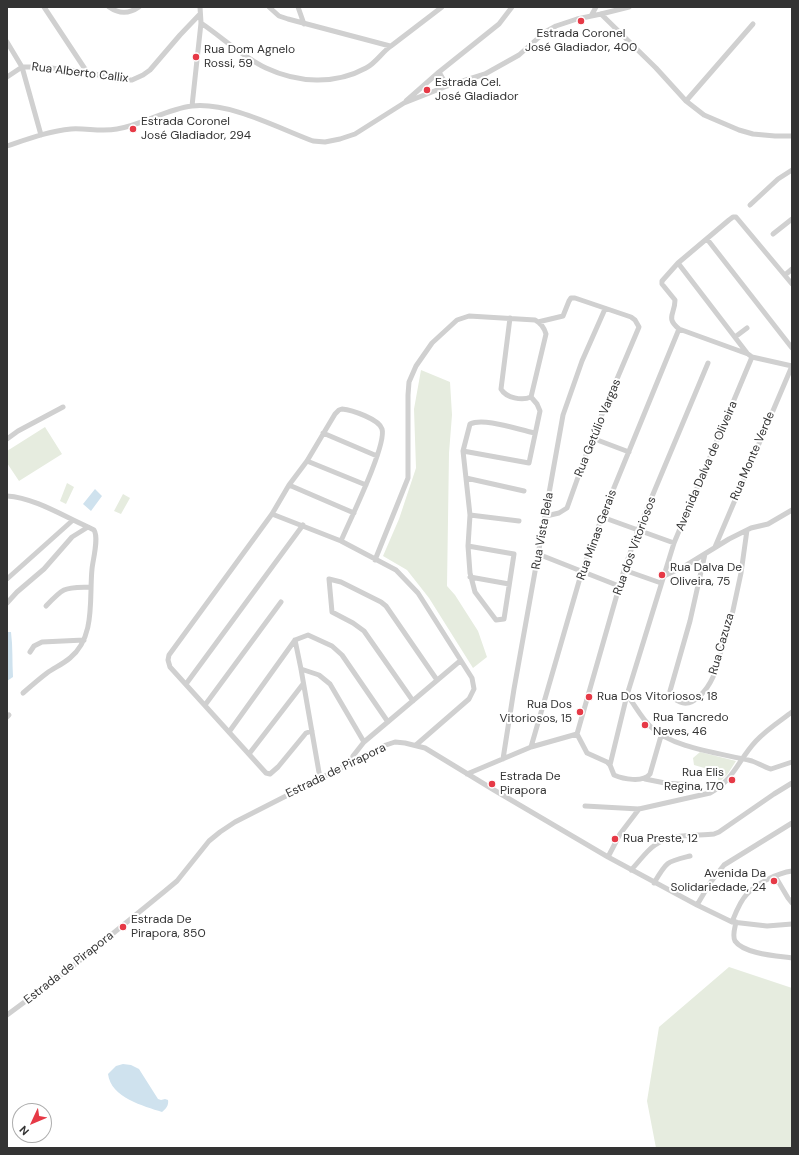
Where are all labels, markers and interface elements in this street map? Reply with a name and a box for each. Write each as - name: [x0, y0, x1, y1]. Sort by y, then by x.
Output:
- marker: Estrada Coronel José Gladiador, 400: [576, 16, 586, 26]
- place label: Estrada Coronel José Gladiador, 400: [525, 27, 637, 55]
- place label: Rua Dom Agnelo Rossi, 59: [204, 43, 295, 71]
- marker: Rua Dom Agnelo Rossi, 59: [191, 52, 201, 62]
- street label: Rua Alberto Callix: [31, 60, 129, 86]
- place label: Estrada Cel. José Gladiador: [435, 76, 518, 104]
- marker: Estrada Cel. José Gladiador: [422, 85, 432, 95]
- place label: Estrada Coronel José Gladiador, 294: [141, 115, 251, 143]
- marker: Estrada Coronel José Gladiador, 294: [128, 124, 138, 134]
- street label: Rua Getúlio Vargas: [572, 377, 624, 479]
- street label: Avenida Dalva de Oliveira: [673, 399, 741, 533]
- street label: Rua Monte Verde: [728, 409, 778, 503]
- street label: Rua Minas Gerais: [574, 488, 620, 582]
- street label: Rua Vista Bela: [529, 491, 557, 571]
- street label: Rua dos Vitoriosos: [610, 495, 660, 597]
- place label: Rua Dalva De Oliveira, 75: [670, 561, 742, 589]
- marker: Rua Dalva De Oliveira, 75: [657, 570, 667, 580]
- street label: Rua Cazuza: [706, 612, 738, 676]
- place label: Rua Dos Vitoriosos, 18: [597, 690, 718, 704]
- marker: Rua Dos Vitoriosos, 18: [584, 692, 594, 702]
- place label: Rua Dos Vitoriosos, 15: [499, 698, 572, 726]
- marker: Rua Dos Vitoriosos, 15: [575, 707, 585, 717]
- place label: Rua Tancredo Neves, 46: [653, 711, 729, 739]
- marker: Rua Tancredo Neves, 46: [640, 720, 650, 730]
- street label: Estrada de Pirapora: [284, 741, 388, 801]
- place label: Rua Elis Regina, 170: [664, 766, 724, 794]
- place label: Estrada De Pirapora: [500, 770, 561, 798]
- marker: Rua Elis Regina, 170: [727, 775, 737, 785]
- marker: Estrada De Pirapora: [487, 779, 497, 789]
- place label: Rua Preste, 12: [623, 832, 698, 846]
- marker: Rua Preste, 12: [610, 834, 620, 844]
- place label: Avenida Da Solidariedade, 24: [670, 867, 766, 895]
- marker: Avenida Da Solidariedade, 24: [769, 876, 779, 886]
- place label: Estrada De Pirapora, 850: [131, 913, 206, 941]
- marker: Estrada De Pirapora, 850: [118, 922, 128, 932]
- street label: Estrada de Pirapora: [21, 929, 117, 1007]
- north arrow: [12, 1103, 52, 1143]
- text: N: [16, 1123, 32, 1138]

